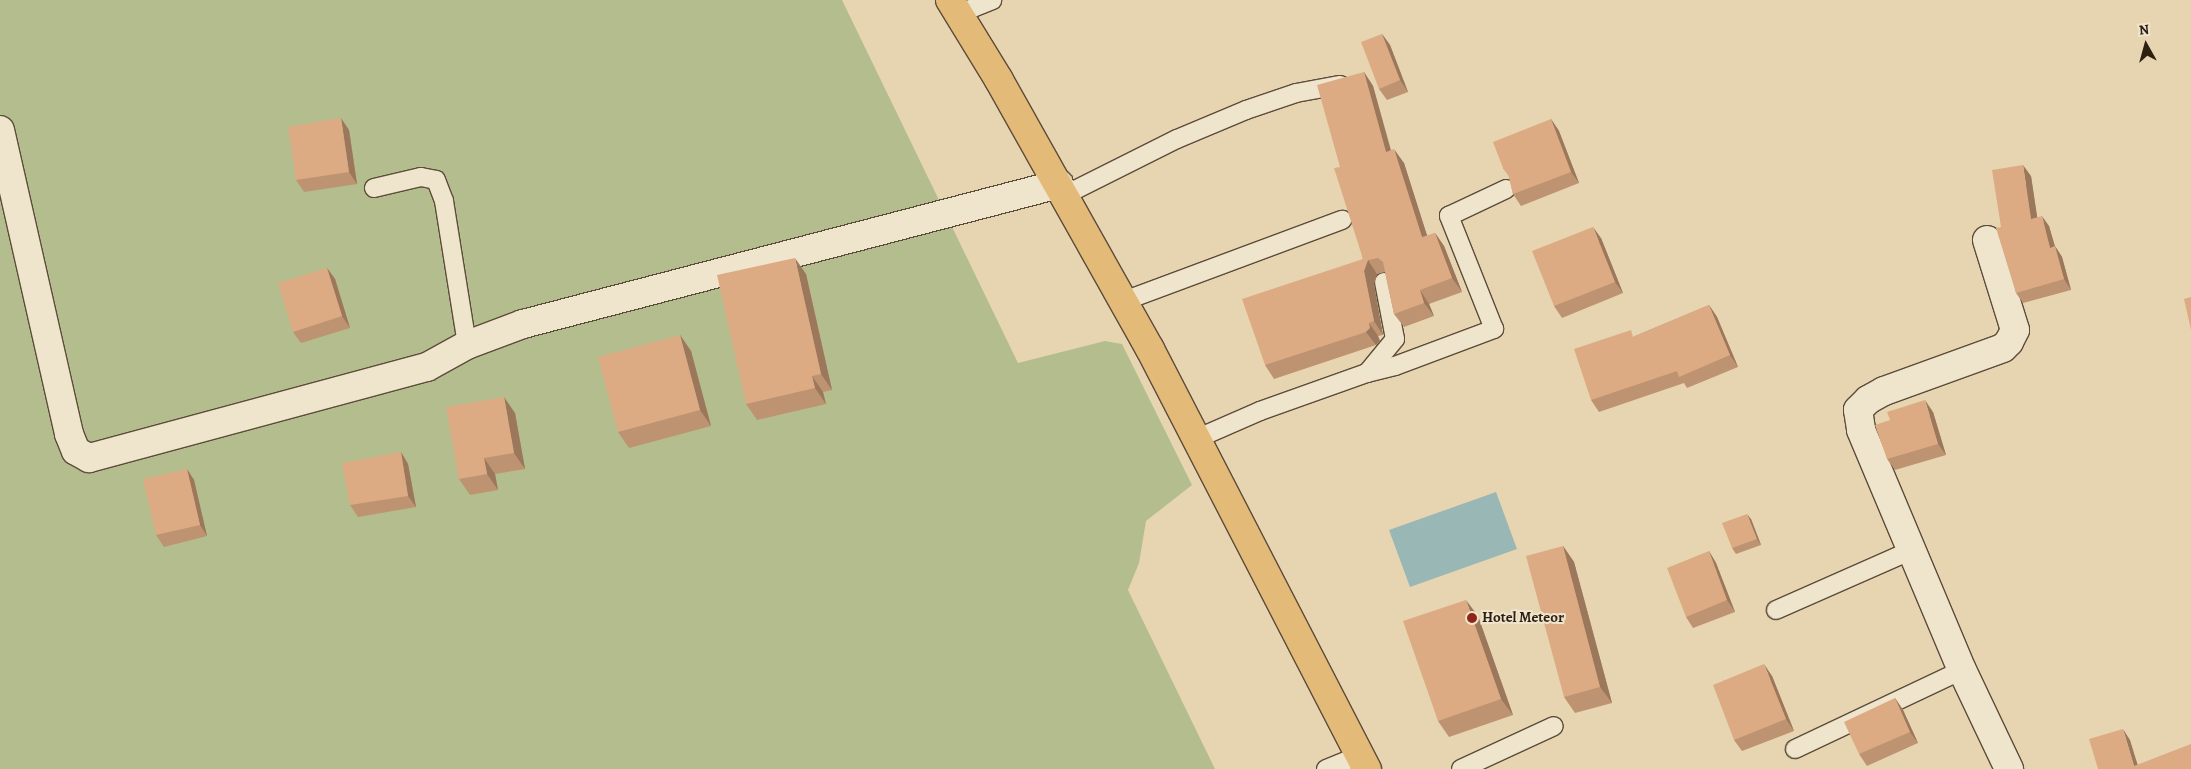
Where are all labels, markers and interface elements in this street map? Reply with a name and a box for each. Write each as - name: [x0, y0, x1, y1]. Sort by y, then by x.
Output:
- north arrow: [2121, 20, 2171, 70]
- text: N: [2138, 20, 2150, 40]
- place label: Hotel Meteor: [1482, 609, 1564, 627]
- marker: Hotel Meteor: [1466, 612, 1478, 624]

